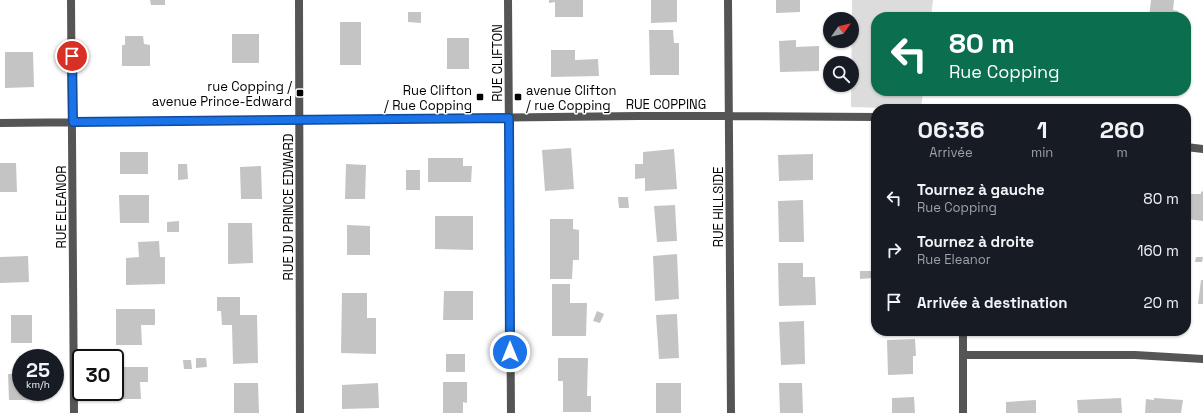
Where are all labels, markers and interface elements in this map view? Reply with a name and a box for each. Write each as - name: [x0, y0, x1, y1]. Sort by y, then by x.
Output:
- north arrow: [823, 12, 859, 48]
- map controls: [823, 12, 859, 92]
- street label: RUE CLIFTON: [489, 24, 506, 102]
- text: 80 m: [949, 25, 1015, 61]
- icon: left: [883, 28, 935, 80]
- pin: [55, 39, 89, 73]
- icon: arrive: [61, 45, 83, 67]
- button: search: [823, 56, 859, 92]
- text: Rue Copping: [949, 60, 1060, 83]
- place label: rue Copping / avenue Prince-Edward: [152, 78, 292, 110]
- place label: Rue Clifton / Rue Copping: [384, 82, 472, 114]
- place label: avenue Clifton / rue Copping: [526, 82, 616, 114]
- marker: rue Copping / avenue Prince-Edward: [295, 88, 305, 98]
- marker: Rue Clifton / Rue Copping: [475, 92, 485, 102]
- marker: avenue Clifton / rue Copping: [513, 92, 523, 102]
- street label: RUE COPPING: [626, 96, 706, 113]
- text: 06:36: [918, 114, 984, 145]
- text: 1: [1037, 114, 1048, 145]
- text: 260: [1100, 114, 1144, 145]
- street label: RUE DU PRINCE EDWARD: [280, 134, 297, 280]
- text: Arrivée: [929, 144, 973, 161]
- text: min: [1031, 144, 1053, 161]
- text: m: [1117, 144, 1128, 161]
- street label: RUE ELEANOR: [53, 166, 70, 248]
- street label: RUE HILLSIDE: [710, 167, 727, 247]
- text: Tournez à gauche: [917, 180, 1045, 199]
- icon: left: [883, 187, 905, 209]
- text: 80 m: [1143, 189, 1179, 208]
- text: Rue Copping: [917, 199, 997, 216]
- text: Tournez à droite: [917, 232, 1034, 251]
- icon: right: [883, 239, 905, 261]
- text: 160 m: [1137, 241, 1179, 260]
- text: Rue Eleanor: [917, 251, 991, 268]
- icon: arrive: [883, 291, 905, 313]
- text: Arrivée à destination: [917, 293, 1067, 312]
- text: 20 m: [1144, 293, 1179, 312]
- position arrow: [489, 331, 531, 373]
- speed limit sign: 30: [72, 349, 124, 401]
- text: 25: [26, 357, 50, 383]
- text: km/h: [26, 378, 50, 391]

